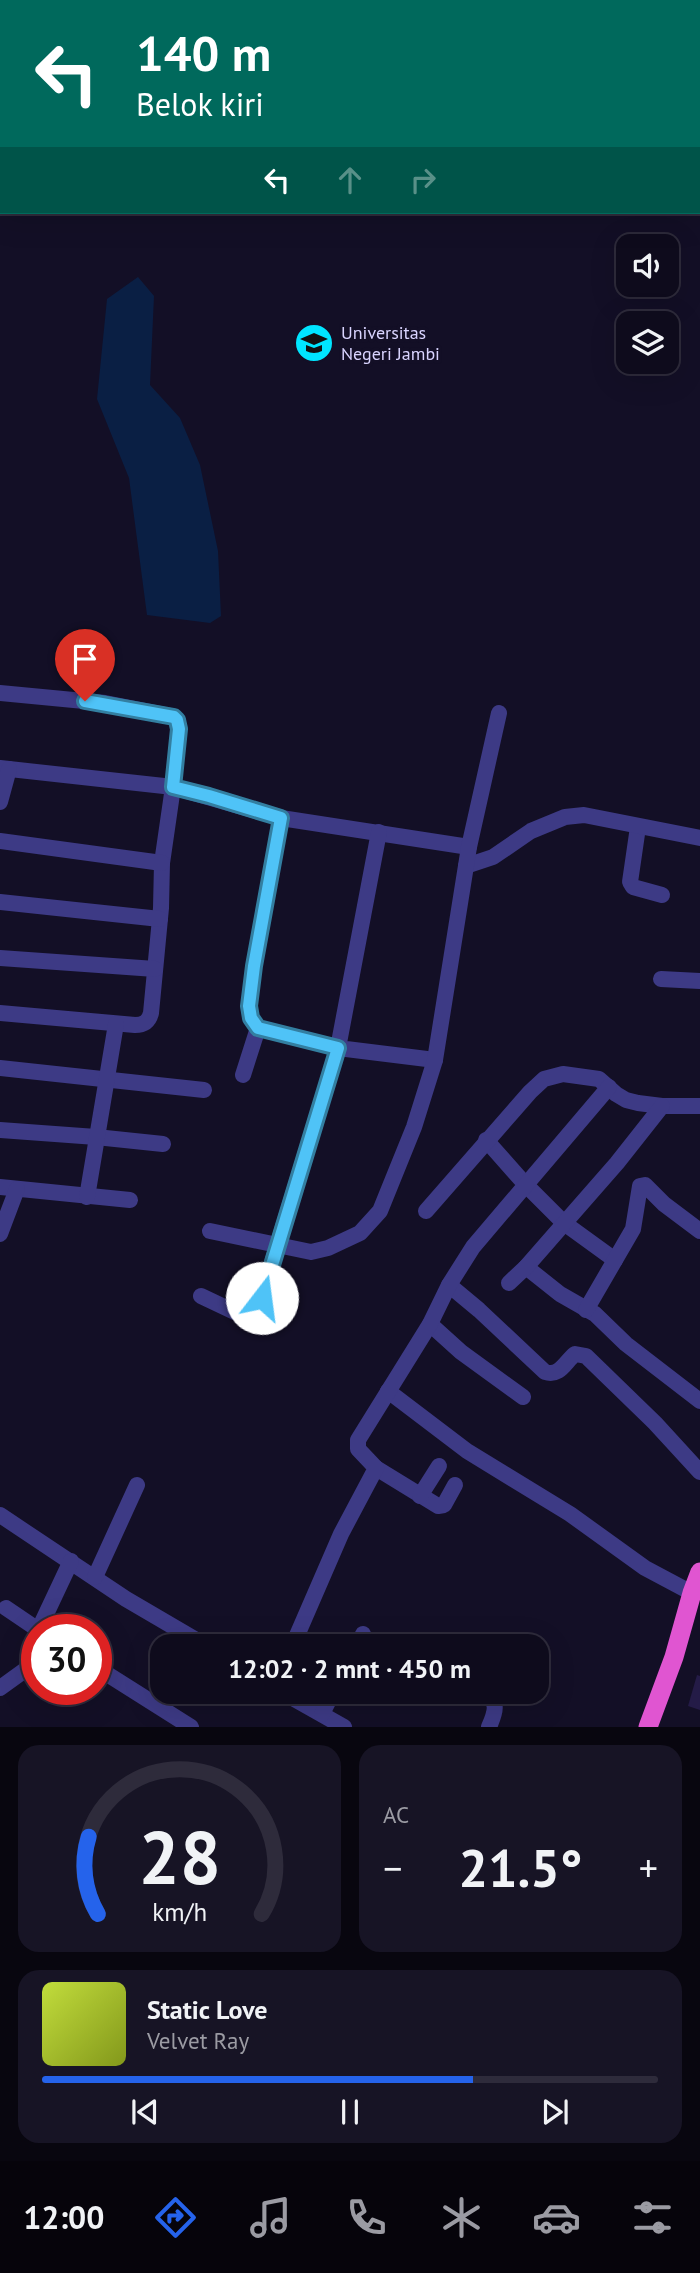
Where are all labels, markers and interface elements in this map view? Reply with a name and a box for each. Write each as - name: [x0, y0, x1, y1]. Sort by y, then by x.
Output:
- text: 140 m: [136, 21, 271, 85]
- icon: left: [21, 28, 112, 119]
- text: Belok kiri: [136, 83, 264, 125]
- icon: left: [258, 161, 296, 199]
- icon: ahead: [331, 161, 369, 199]
- icon: right: [404, 161, 442, 199]
- map controls: [616, 234, 679, 374]
- button: sound: [616, 234, 679, 297]
- button: layers: [616, 311, 679, 374]
- place label: Universitas Negeri Jambi: [341, 321, 440, 365]
- school or university icon: Universitas Negeri Jambi: [293, 322, 335, 364]
- pin: [55, 629, 115, 701]
- icon: arrive: [66, 640, 104, 678]
- position arrow: [225, 1261, 299, 1335]
- speed limit sign: 30: [21, 1614, 112, 1705]
- text: 12:02 · 2 mnt · 450 m: [228, 1652, 471, 1685]
- text: AC: [383, 1800, 409, 1829]
- text: 28: [138, 1811, 221, 1905]
- text: 21.5°: [459, 1834, 582, 1901]
- text: −: [383, 1843, 402, 1892]
- text: +: [639, 1843, 658, 1892]
- text: km/h: [152, 1896, 207, 1928]
- text: Static Love: [147, 1993, 268, 2026]
- text: Velvet Ray: [147, 2026, 249, 2055]
- icon: previous: [126, 2093, 164, 2131]
- icon: pause: [331, 2093, 369, 2131]
- icon: next: [536, 2093, 574, 2131]
- icon: directions: [151, 2193, 200, 2242]
- icon: music: [246, 2193, 295, 2242]
- icon: phone: [342, 2193, 391, 2242]
- icon: climate: [437, 2193, 486, 2242]
- icon: car: [532, 2193, 581, 2242]
- icon: filters: [628, 2193, 677, 2242]
- text: 12:00: [23, 2196, 104, 2238]

